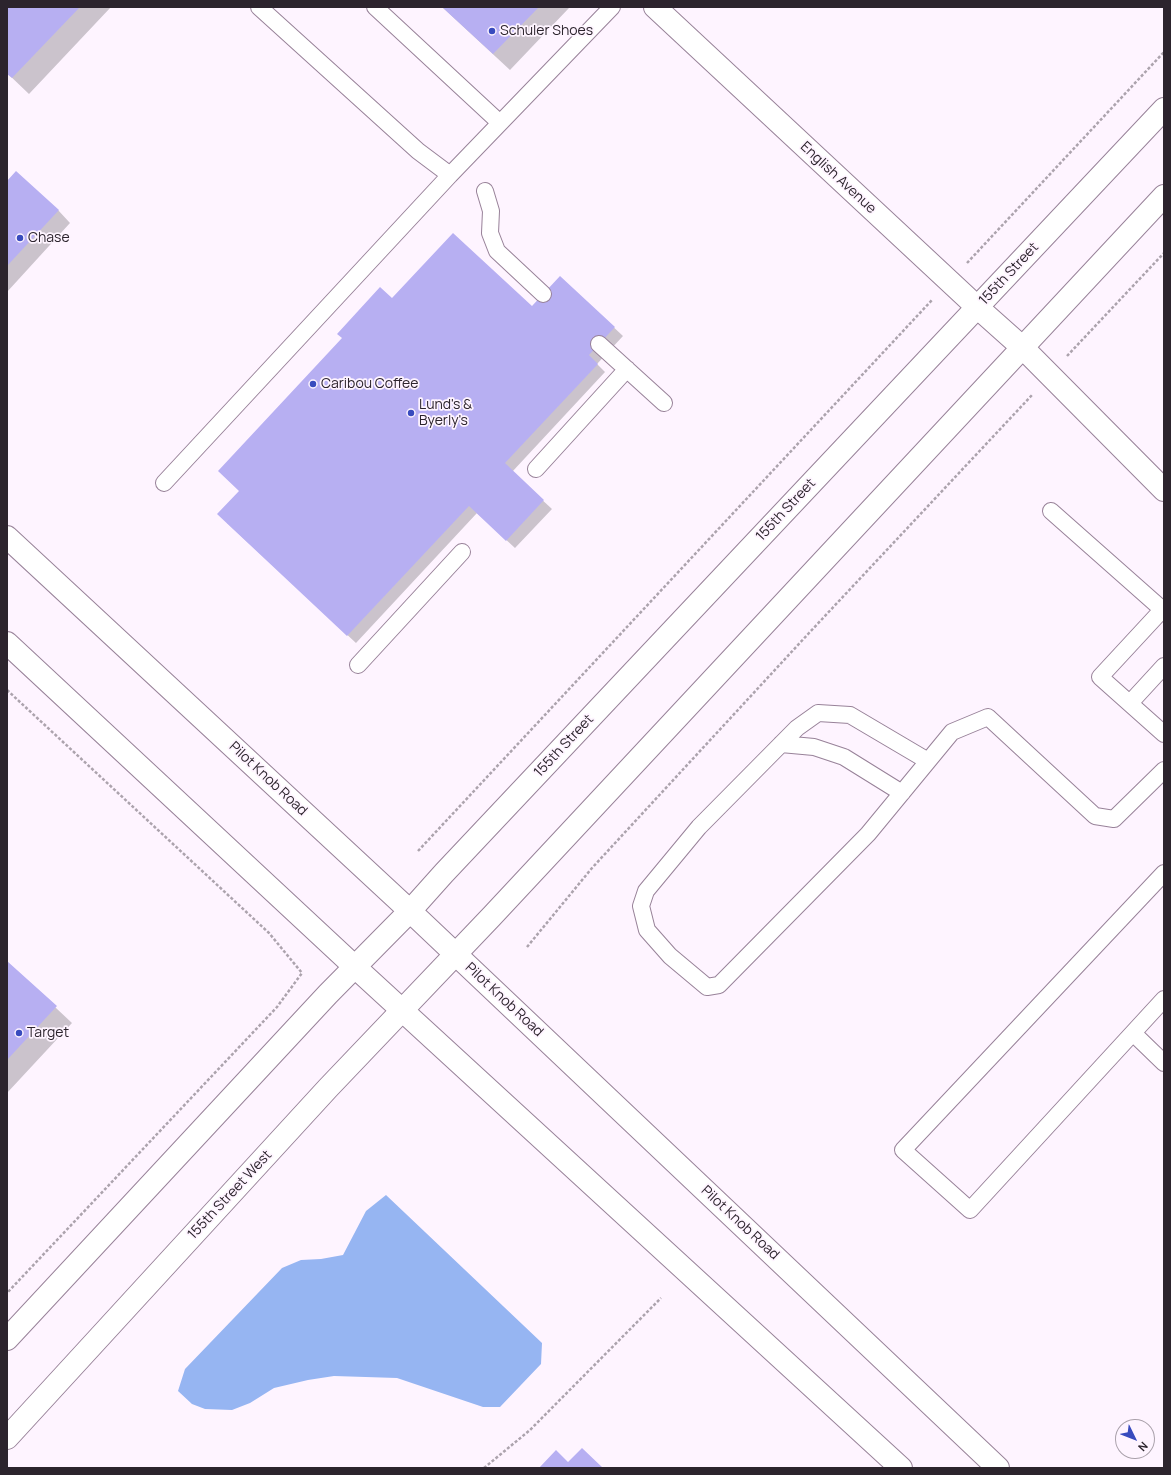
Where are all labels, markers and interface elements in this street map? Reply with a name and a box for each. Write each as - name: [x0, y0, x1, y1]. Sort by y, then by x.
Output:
- place label: Schuler Shoes: [500, 23, 593, 39]
- marker: Schuler Shoes: [487, 26, 497, 36]
- street label: English Avenue: [797, 139, 879, 217]
- place label: Chase: [28, 230, 70, 246]
- marker: Chase: [15, 233, 25, 243]
- street label: 155th Street: [976, 239, 1042, 309]
- place label: Caribou Coffee: [321, 376, 418, 392]
- marker: Caribou Coffee: [308, 379, 318, 389]
- place label: Lund's & Byerly's: [419, 397, 472, 430]
- marker: Lund's & Byerly's: [406, 408, 416, 418]
- street label: 155th Street: [753, 475, 819, 545]
- street label: 155th Street: [531, 711, 597, 781]
- street label: Pilot Knob Road: [225, 738, 311, 820]
- street label: Pilot Knob Road: [461, 959, 547, 1041]
- place label: Target: [27, 1025, 69, 1041]
- marker: Target: [14, 1028, 24, 1038]
- street label: 155th Street West: [184, 1147, 276, 1243]
- street label: Pilot Knob Road: [697, 1182, 783, 1264]
- north arrow: [1115, 1419, 1155, 1459]
- text: N: [1135, 1439, 1152, 1455]

